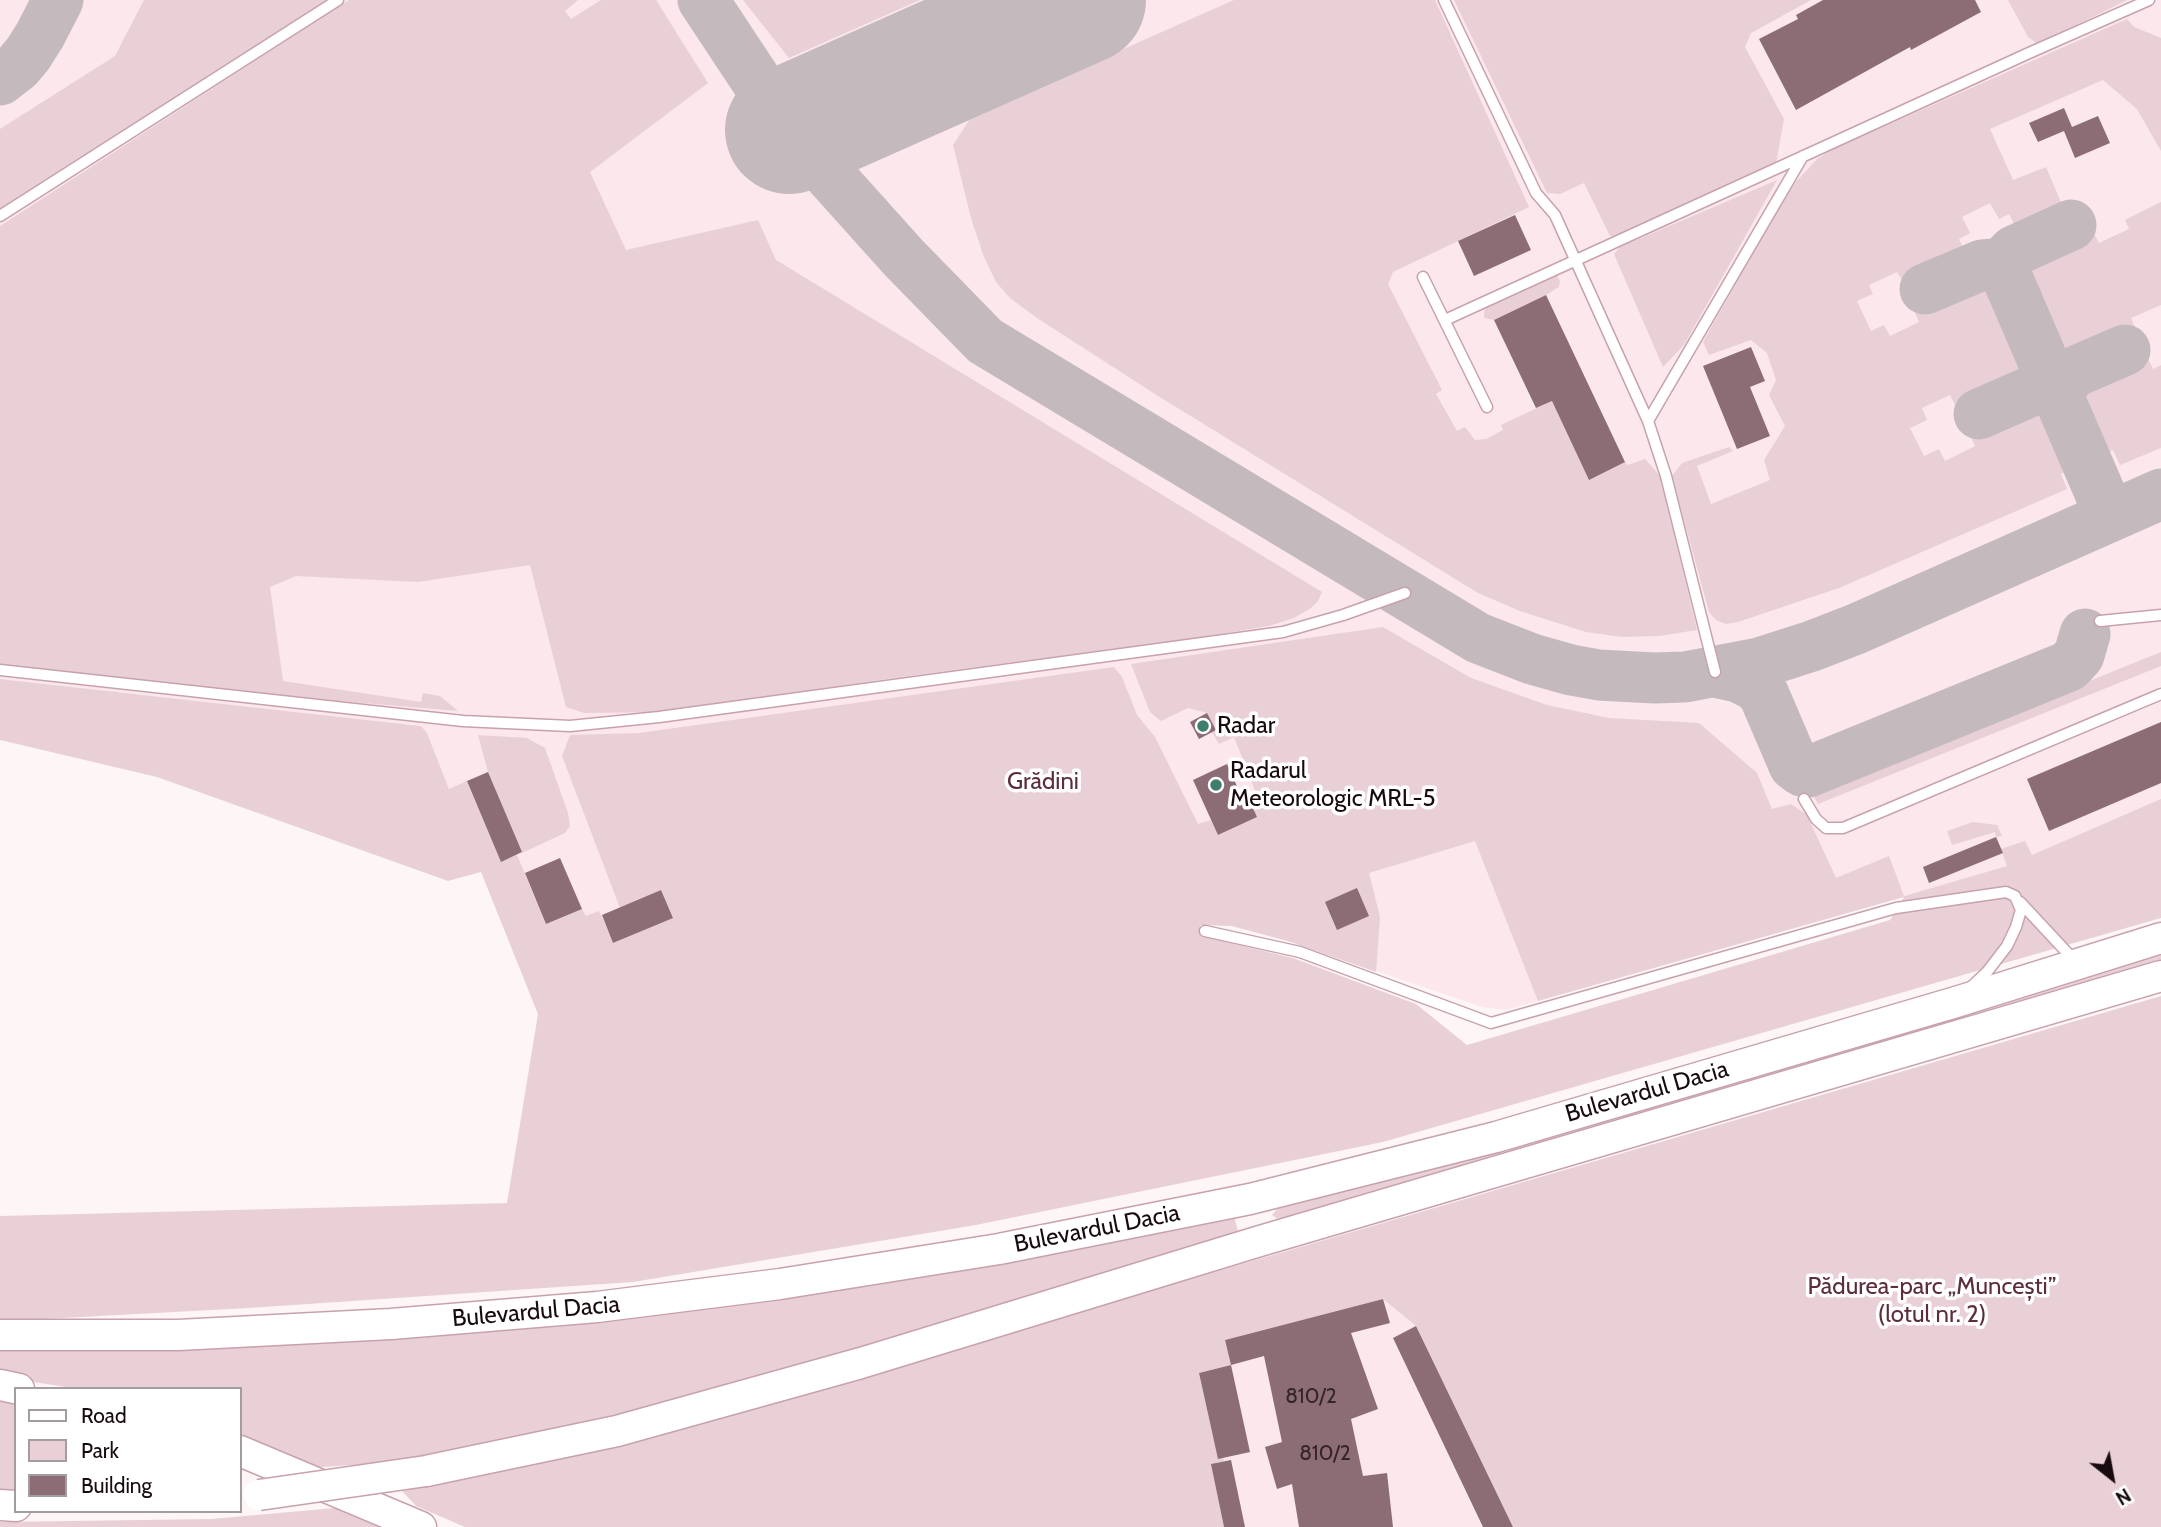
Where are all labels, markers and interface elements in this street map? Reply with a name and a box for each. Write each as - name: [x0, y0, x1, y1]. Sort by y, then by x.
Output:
- place label: Radar: [1217, 712, 1275, 740]
- marker: Radar: [1195, 718, 1211, 734]
- place label: Radarul Meteorologic MRL-5: [1230, 757, 1436, 813]
- park label: Grădini: [1007, 768, 1079, 796]
- marker: Radarul Meteorologic MRL-5: [1208, 777, 1224, 793]
- street label: Bulevardul Dacia: [1562, 1055, 1732, 1129]
- street label: Bulevardul Dacia: [1012, 1199, 1182, 1259]
- park label: Pădurea-parc „Muncești” (lotul nr. 2): [1807, 1273, 2057, 1329]
- street label: Bulevardul Dacia: [451, 1290, 621, 1334]
- house number: 810/2: [1285, 1384, 1337, 1410]
- legend: [14, 1387, 242, 1513]
- text: Road: [81, 1403, 127, 1428]
- text: Park: [81, 1438, 119, 1463]
- house number: 810/2: [1299, 1441, 1351, 1467]
- north arrow: [2077, 1443, 2147, 1513]
- text: Building: [81, 1473, 152, 1498]
- text: N: [2111, 1483, 2135, 1510]

